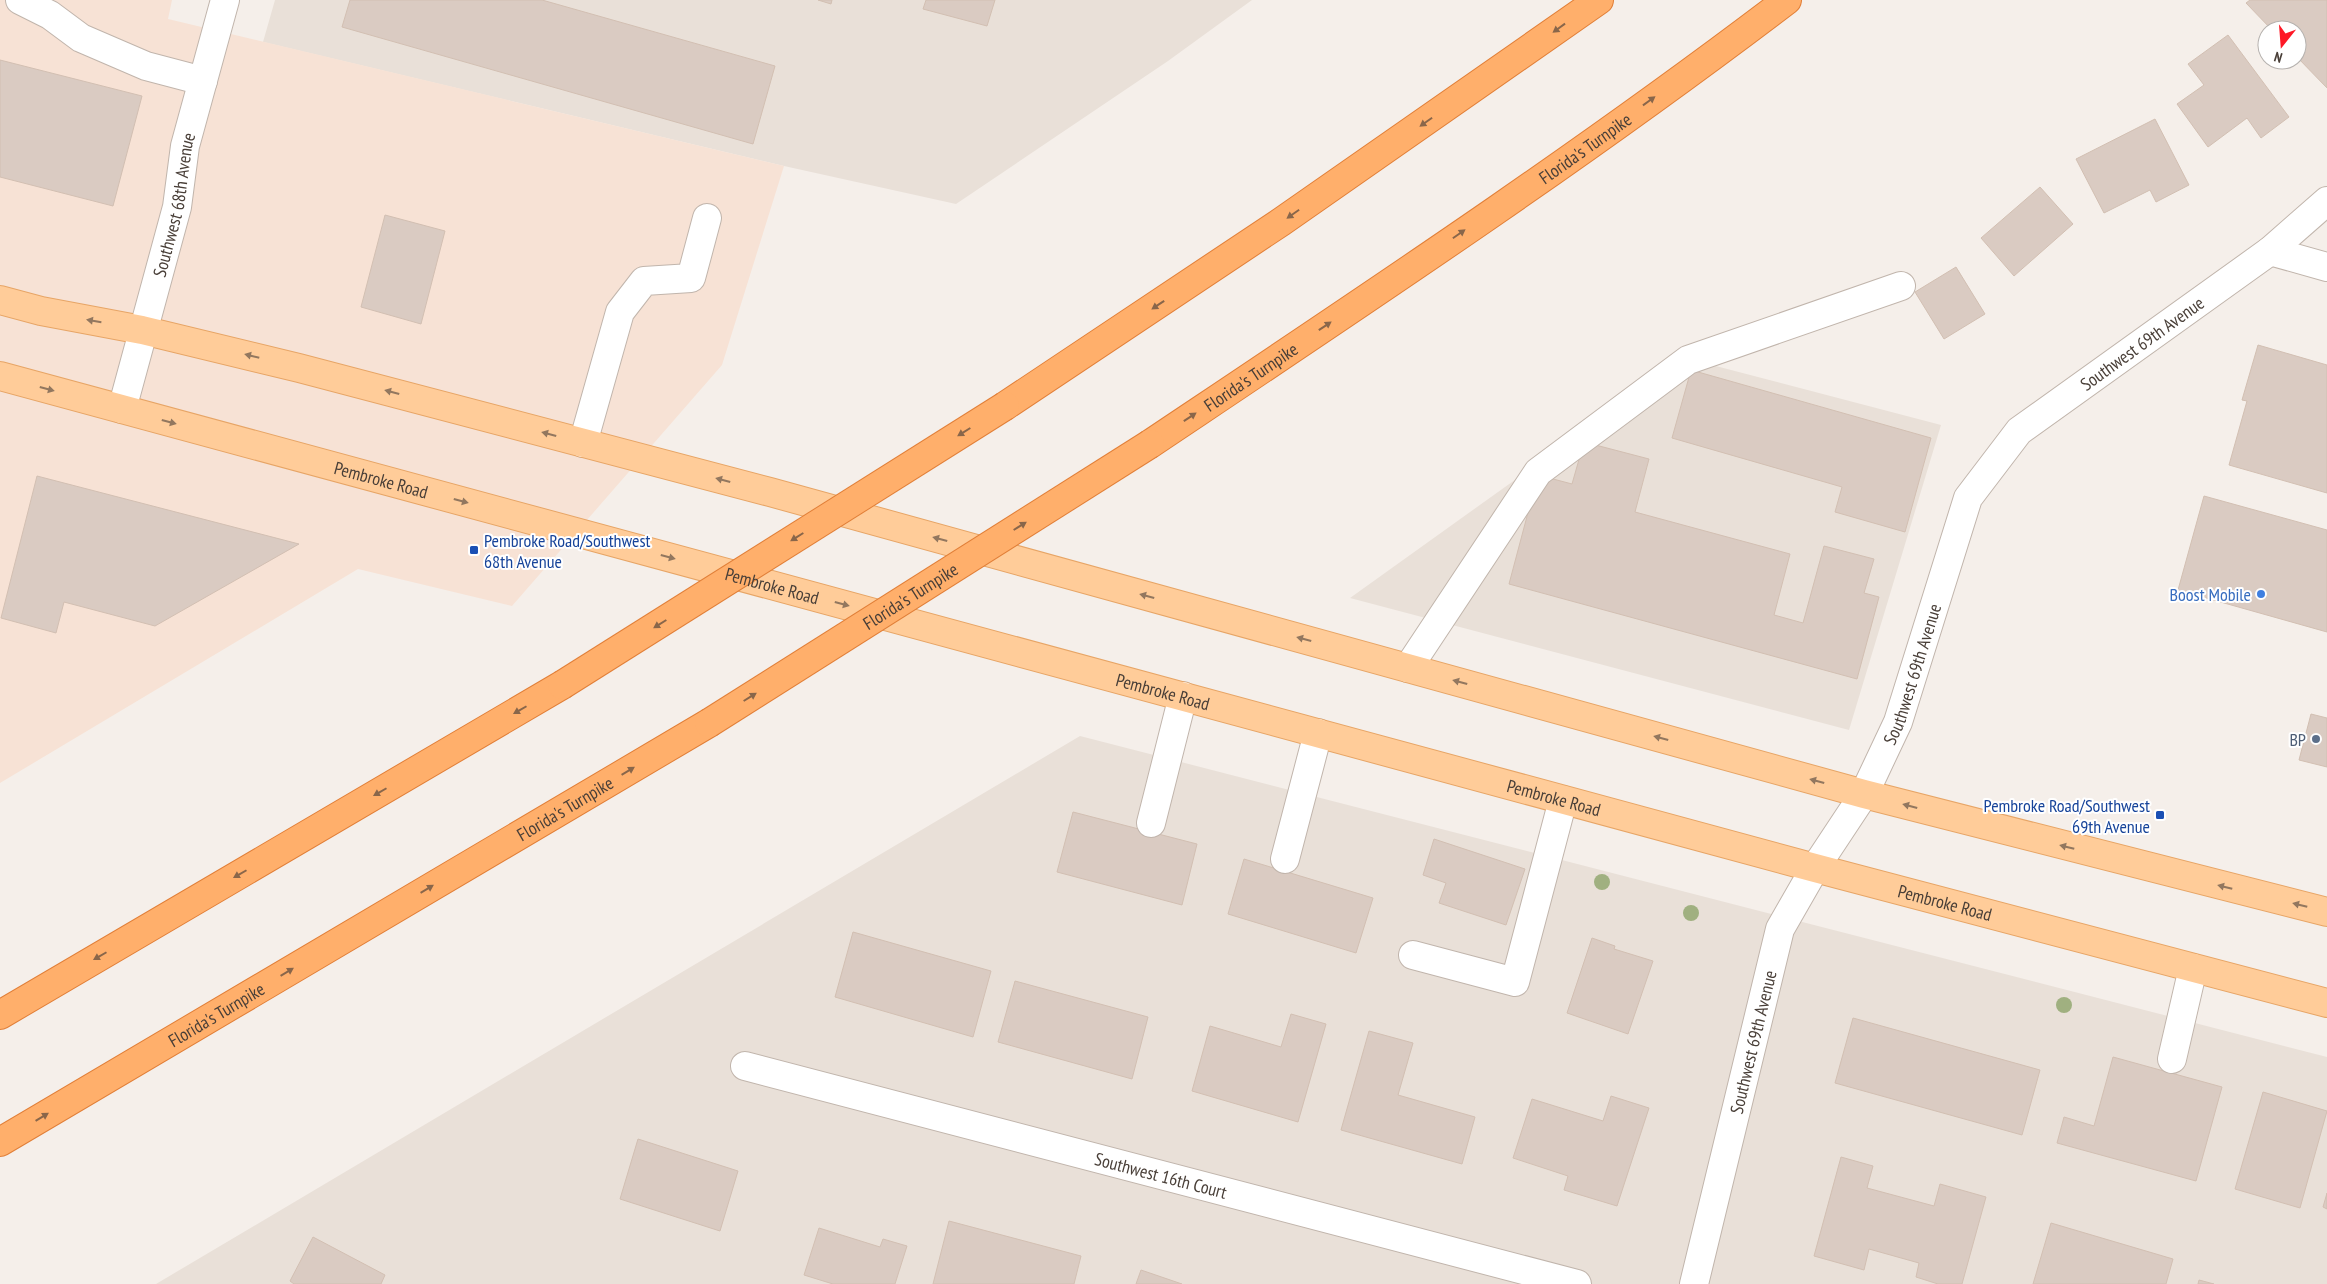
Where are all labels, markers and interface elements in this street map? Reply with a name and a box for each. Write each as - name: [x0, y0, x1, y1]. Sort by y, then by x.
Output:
- north arrow: [2257, 20, 2307, 70]
- one-way arrow: [1553, 23, 1566, 34]
- text: N: [2272, 48, 2284, 67]
- one-way arrow: [1642, 95, 1655, 106]
- street label: Florida's Turnpike: [1534, 107, 1636, 189]
- one-way arrow: [1419, 117, 1433, 127]
- street label: Southwest 68th Avenue: [147, 130, 200, 279]
- one-way arrow: [1286, 209, 1300, 219]
- one-way arrow: [1452, 230, 1466, 239]
- street label: Southwest 69th Avenue: [2075, 291, 2208, 395]
- one-way arrow: [1151, 300, 1164, 309]
- one-way arrow: [86, 317, 102, 325]
- one-way arrow: [1318, 322, 1332, 331]
- street label: Florida's Turnpike: [1199, 337, 1302, 416]
- one-way arrow: [244, 351, 259, 359]
- one-way arrow: [40, 385, 55, 393]
- one-way arrow: [384, 388, 399, 396]
- one-way arrow: [1183, 412, 1197, 422]
- one-way arrow: [161, 418, 176, 426]
- one-way arrow: [958, 427, 971, 437]
- one-way arrow: [541, 430, 556, 438]
- street label: Pembroke Road: [332, 456, 431, 503]
- one-way arrow: [716, 475, 731, 483]
- one-way arrow: [453, 497, 468, 505]
- one-way arrow: [1014, 521, 1027, 531]
- place label: Pembroke Road/Southwest 68th Avenue: [484, 529, 650, 573]
- one-way arrow: [790, 533, 804, 542]
- one-way arrow: [932, 534, 947, 542]
- marker: Pembroke Road/Southwest 68th Avenue: [468, 544, 480, 556]
- one-way arrow: [661, 554, 676, 562]
- street label: Florida's Turnpike: [858, 557, 962, 634]
- street label: Pembroke Road: [723, 562, 822, 609]
- place label: Boost Mobile: [2170, 583, 2251, 606]
- marker: Boost Mobile: [2255, 588, 2267, 600]
- one-way arrow: [1139, 592, 1154, 600]
- one-way arrow: [835, 601, 850, 609]
- street label: Southwest 69th Avenue: [1878, 601, 1946, 748]
- one-way arrow: [653, 619, 666, 629]
- one-way arrow: [1296, 635, 1311, 643]
- street label: Pembroke Road: [1114, 668, 1212, 715]
- one-way arrow: [1453, 678, 1468, 686]
- one-way arrow: [743, 693, 757, 702]
- one-way arrow: [514, 705, 527, 714]
- place label: BP: [2289, 728, 2306, 751]
- marker: BP: [2310, 733, 2322, 745]
- one-way arrow: [1653, 734, 1668, 742]
- one-way arrow: [621, 767, 634, 776]
- street label: Florida's Turnpike: [512, 771, 617, 846]
- street label: Pembroke Road: [1505, 774, 1603, 821]
- one-way arrow: [1810, 777, 1825, 785]
- one-way arrow: [373, 788, 388, 796]
- place label: Pembroke Road/Southwest 69th Avenue: [1984, 794, 2150, 838]
- one-way arrow: [1902, 802, 1917, 810]
- marker: Pembroke Road/Southwest 69th Avenue: [2154, 809, 2166, 821]
- one-way arrow: [2060, 843, 2075, 851]
- one-way arrow: [233, 870, 246, 879]
- street label: Pembroke Road: [1896, 879, 1994, 926]
- one-way arrow: [2217, 883, 2232, 891]
- one-way arrow: [421, 885, 434, 894]
- one-way arrow: [2292, 901, 2307, 909]
- one-way arrow: [93, 952, 106, 961]
- one-way arrow: [280, 968, 295, 976]
- street label: Southwest 69th Avenue: [1724, 968, 1781, 1116]
- street label: Florida's Turnpike: [164, 977, 268, 1052]
- one-way arrow: [35, 1112, 49, 1121]
- street label: Southwest 16th Court: [1092, 1147, 1229, 1203]

